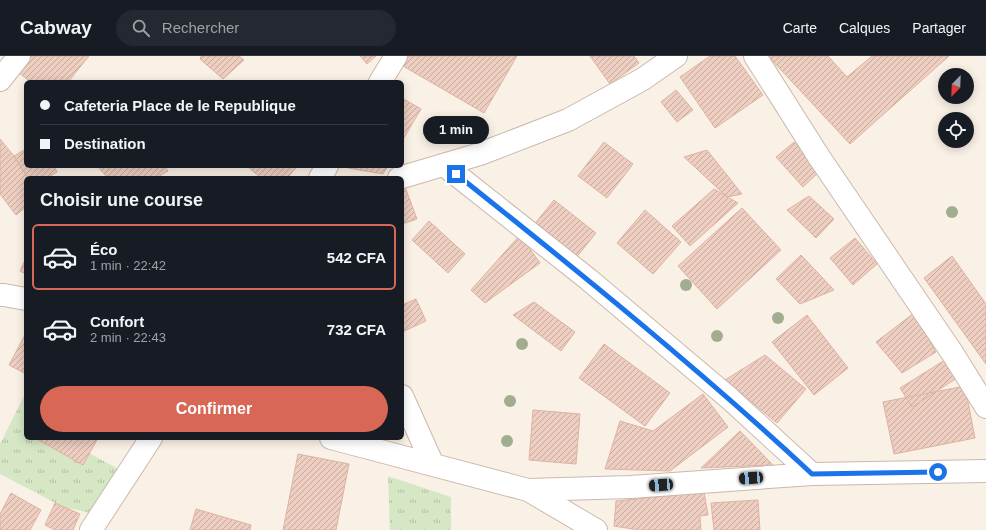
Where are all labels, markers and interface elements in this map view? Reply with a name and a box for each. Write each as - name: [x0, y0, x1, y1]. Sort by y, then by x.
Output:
- search box: [116, 10, 396, 46]
- text: Cabway: [20, 17, 92, 38]
- icon: search: [130, 17, 152, 39]
- text: Rechercher: [162, 19, 239, 36]
- text: Carte: [783, 20, 817, 36]
- text: Calques: [839, 20, 890, 36]
- text: Partager: [912, 20, 966, 36]
- north arrow: [938, 68, 974, 104]
- map controls: [938, 68, 974, 148]
- text: Cafeteria Place de le Republique: [64, 97, 296, 114]
- button: locate: [938, 112, 974, 148]
- callout: 1 min: [423, 116, 489, 144]
- text: 1 min: [439, 122, 473, 137]
- text: Destination: [64, 135, 146, 152]
- route end: [447, 165, 465, 183]
- text: Choisir une course: [40, 190, 203, 210]
- icon: car: [42, 239, 78, 275]
- text: Éco: [90, 241, 118, 258]
- text: 542 CFA: [327, 249, 386, 266]
- text: 1 min · 22:42: [90, 258, 166, 273]
- icon: car: [42, 311, 78, 347]
- text: Confort: [90, 313, 144, 330]
- text: 732 CFA: [327, 321, 386, 338]
- text: 2 min · 22:43: [90, 330, 166, 345]
- button: Confirmer: [40, 386, 388, 432]
- route start: [929, 463, 947, 481]
- car: [739, 471, 763, 485]
- car: [649, 478, 673, 492]

